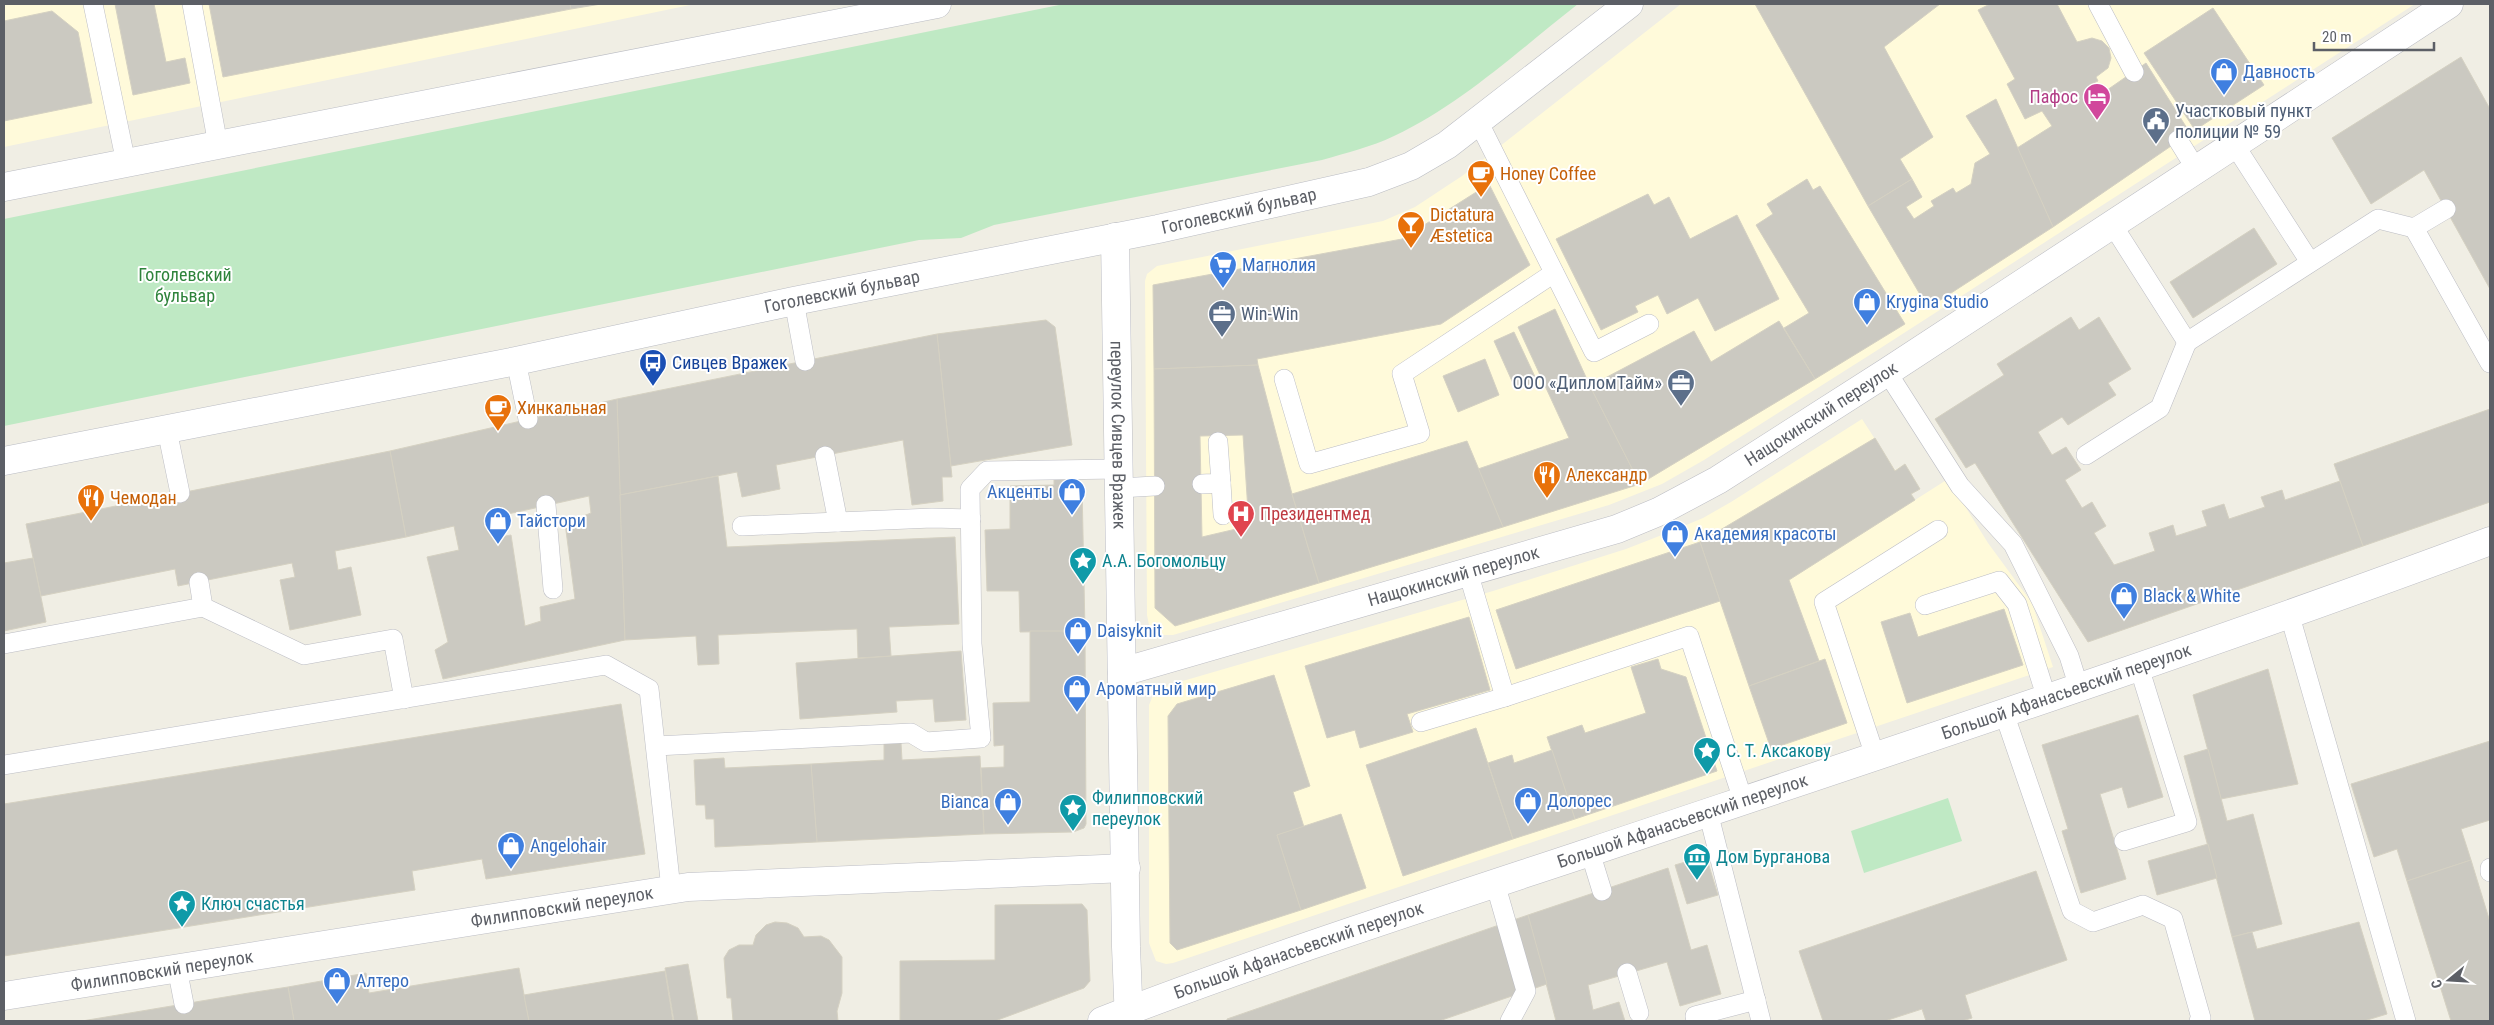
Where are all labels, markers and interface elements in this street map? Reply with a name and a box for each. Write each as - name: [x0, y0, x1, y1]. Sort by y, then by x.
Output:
- scale bar: [2314, 20, 2434, 52]
- text: 20 m: [2322, 28, 2352, 46]
- shop icon: Давность: [2209, 57, 2239, 96]
- place label: Давность: [2243, 61, 2315, 82]
- hotel icon: Пафос: [2082, 82, 2112, 121]
- place label: Пафос: [2030, 86, 2078, 107]
- place label: Участковый пункт полиции № 59: [2175, 100, 2312, 142]
- public building icon: Участковый пункт полиции № 59: [2141, 106, 2171, 145]
- cafe icon: Honey Coffee: [1466, 159, 1496, 198]
- place label: Honey Coffee: [1500, 163, 1596, 184]
- street label: Гоголевский бульвар: [1159, 183, 1318, 238]
- place label: Dictatura Æstetica: [1429, 204, 1494, 246]
- bar icon: Dictatura Æstetica: [1396, 210, 1426, 249]
- supermarket icon: Магнолия: [1208, 250, 1238, 289]
- place label: Магнолия: [1242, 254, 1316, 275]
- park label: Гоголевский бульвар: [138, 264, 232, 306]
- street label: Гоголевский бульвар: [762, 265, 922, 317]
- shop icon: Krygina Studio: [1852, 287, 1882, 326]
- place label: Krygina Studio: [1886, 291, 1989, 312]
- office icon: Win-Win: [1207, 299, 1237, 338]
- place label: Win-Win: [1241, 303, 1299, 324]
- street label: переулок Сивцев Вражек: [1107, 340, 1131, 530]
- bus stop icon: Сивцев Вражек: [638, 348, 668, 387]
- place label: Сивцев Вражек: [672, 352, 788, 373]
- street label: Нащокинский переулок: [1741, 357, 1901, 470]
- office icon: ООО «ДипломТайм»: [1666, 368, 1696, 407]
- place label: ООО «ДипломТайм»: [1513, 372, 1662, 393]
- cafe icon: Хинкальная: [483, 393, 513, 432]
- place label: Хинкальная: [517, 397, 607, 418]
- restaurant icon: Александр: [1532, 460, 1562, 499]
- place label: Александр: [1566, 464, 1647, 485]
- shop icon: Акценты: [1057, 477, 1087, 516]
- place label: Акценты: [987, 481, 1053, 502]
- restaurant icon: Чемодан: [76, 483, 106, 522]
- place label: Чемодан: [110, 487, 177, 508]
- hospital icon: Президентмед: [1226, 499, 1256, 538]
- place label: Президентмед: [1260, 503, 1371, 524]
- shop icon: Тайстори: [483, 506, 513, 545]
- place label: Тайстори: [517, 510, 586, 531]
- shop icon: Академия красоты: [1660, 519, 1690, 558]
- place label: Академия красоты: [1694, 523, 1837, 544]
- street label: Нащокинский переулок: [1365, 541, 1542, 610]
- place icon: А.А. Богомольцу: [1068, 546, 1098, 585]
- place label: А.А. Богомольцу: [1102, 550, 1227, 571]
- shop icon: Black & White: [2109, 581, 2139, 620]
- place label: Black & White: [2143, 585, 2240, 606]
- shop icon: Daisyknit: [1063, 616, 1093, 655]
- place label: Daisyknit: [1097, 620, 1162, 641]
- street label: Большой Афанасьевский переулок: [1938, 638, 2194, 743]
- shop icon: Ароматный мир: [1062, 674, 1092, 713]
- place label: Ароматный мир: [1096, 678, 1217, 699]
- place icon: С. Т. Аксакову: [1692, 736, 1722, 775]
- place label: С. Т. Аксакову: [1726, 740, 1831, 761]
- street label: Большой Афанасьевский переулок: [1555, 769, 1810, 872]
- shop icon: Долорес: [1513, 786, 1543, 825]
- shop icon: Bianca: [993, 787, 1023, 826]
- place label: Филипповский переулок: [1092, 787, 1203, 829]
- place label: Долорес: [1547, 790, 1612, 811]
- place label: Bianca: [941, 791, 989, 812]
- place icon: Филипповский переулок: [1058, 793, 1088, 832]
- shop icon: Angelohair: [496, 831, 526, 870]
- place label: Angelohair: [530, 835, 607, 856]
- museum icon: Дом Бурганова: [1682, 842, 1712, 881]
- place label: Дом Бурганова: [1716, 846, 1830, 867]
- street label: Филипповский переулок: [469, 882, 655, 931]
- place icon: Ключ счастья: [167, 889, 197, 928]
- place label: Ключ счастья: [201, 893, 305, 914]
- street label: Большой Афанасьевский переулок: [1171, 897, 1426, 1003]
- street label: Филипповский переулок: [69, 945, 255, 995]
- north arrow: [2424, 955, 2474, 1005]
- shop icon: Алтеро: [322, 966, 352, 1005]
- place label: Алтеро: [356, 970, 409, 991]
- text: С: [2428, 978, 2445, 990]

